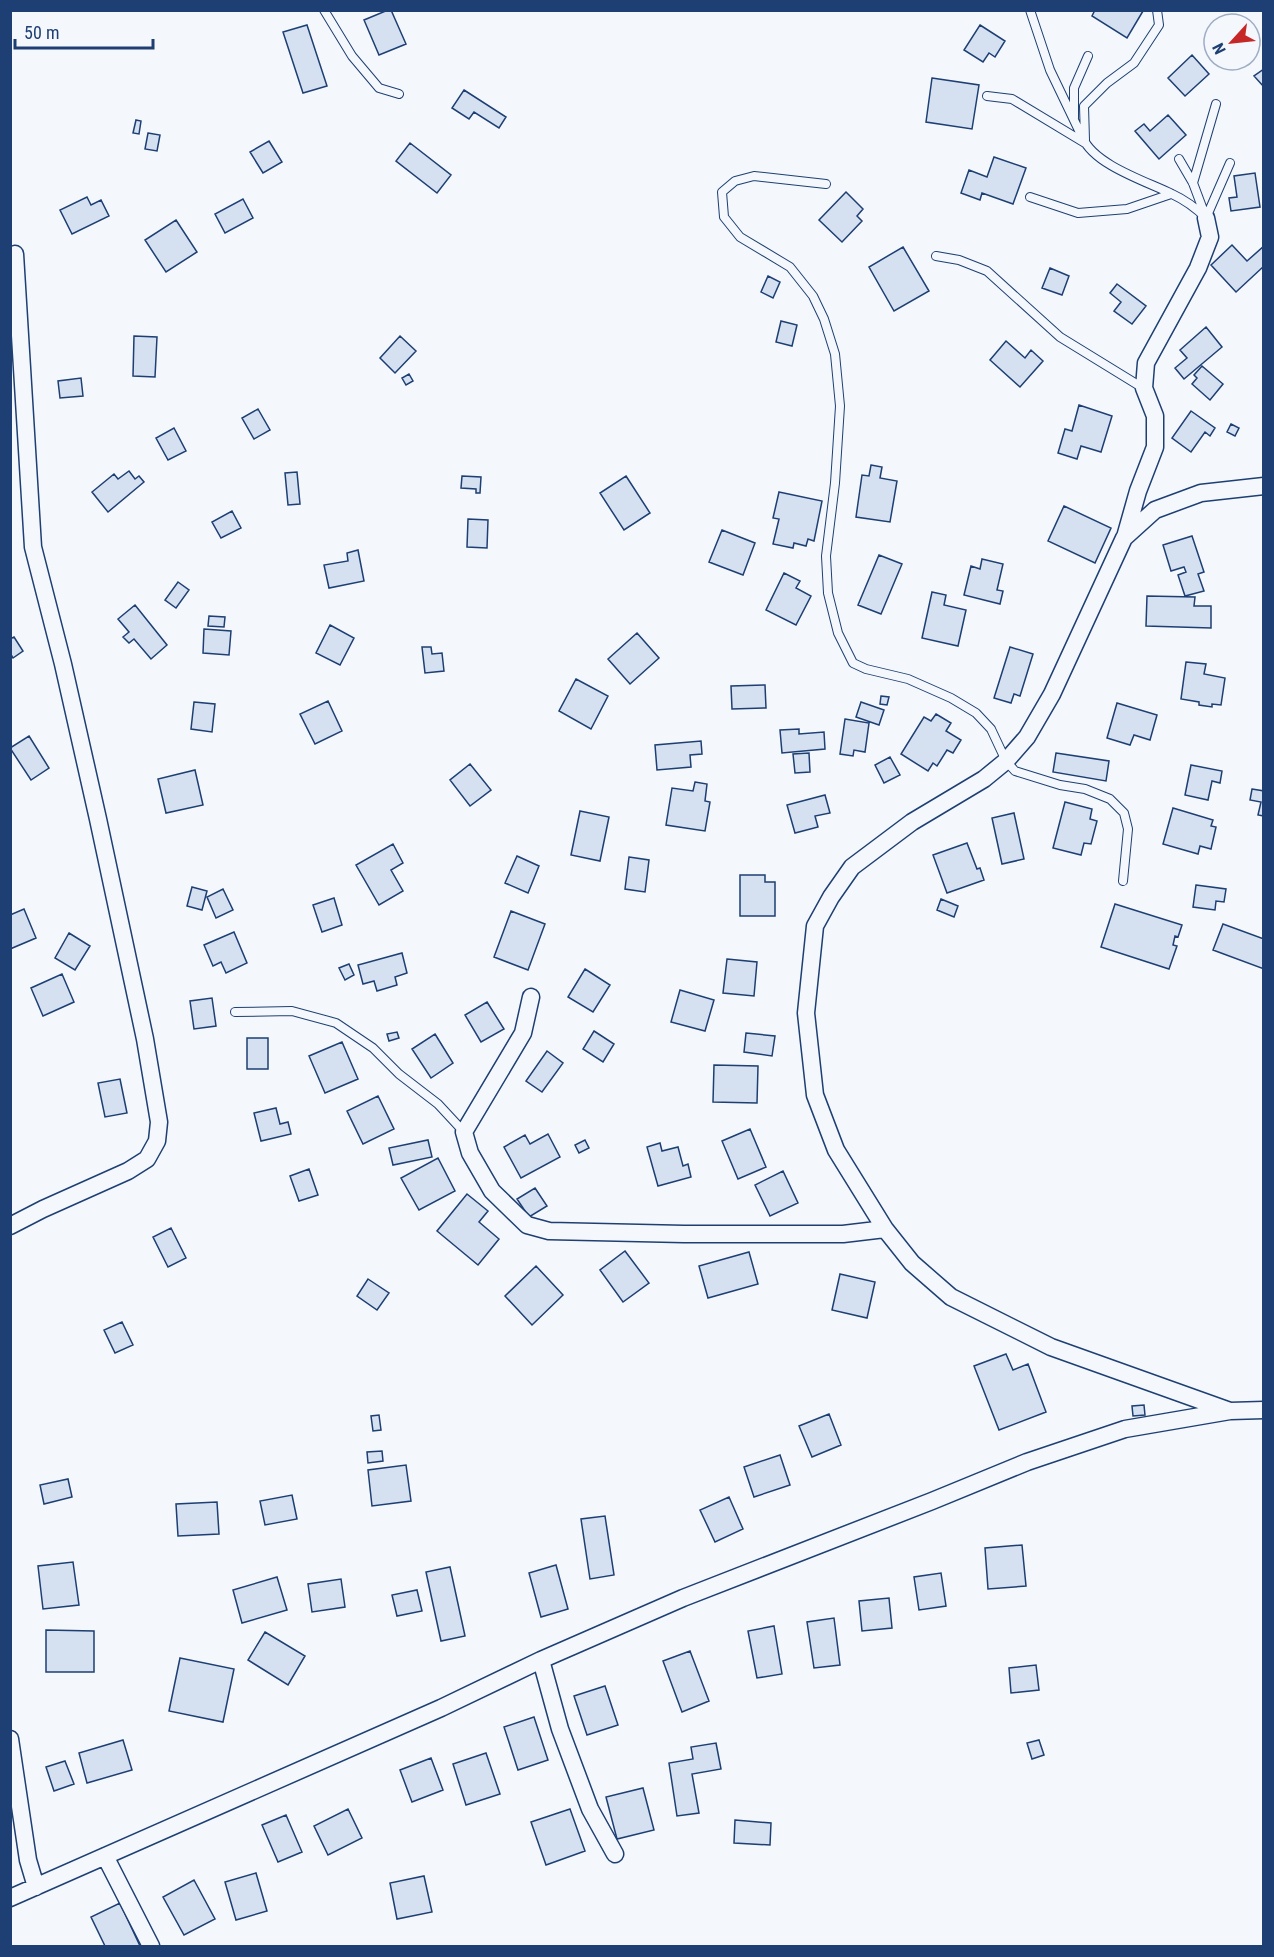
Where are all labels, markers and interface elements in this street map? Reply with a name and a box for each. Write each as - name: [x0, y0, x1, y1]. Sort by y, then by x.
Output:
- scale bar: [15, 12, 153, 50]
- north arrow: [1202, 12, 1262, 72]
- text: 50 m: [24, 22, 59, 43]
- text: N: [1208, 40, 1230, 57]

